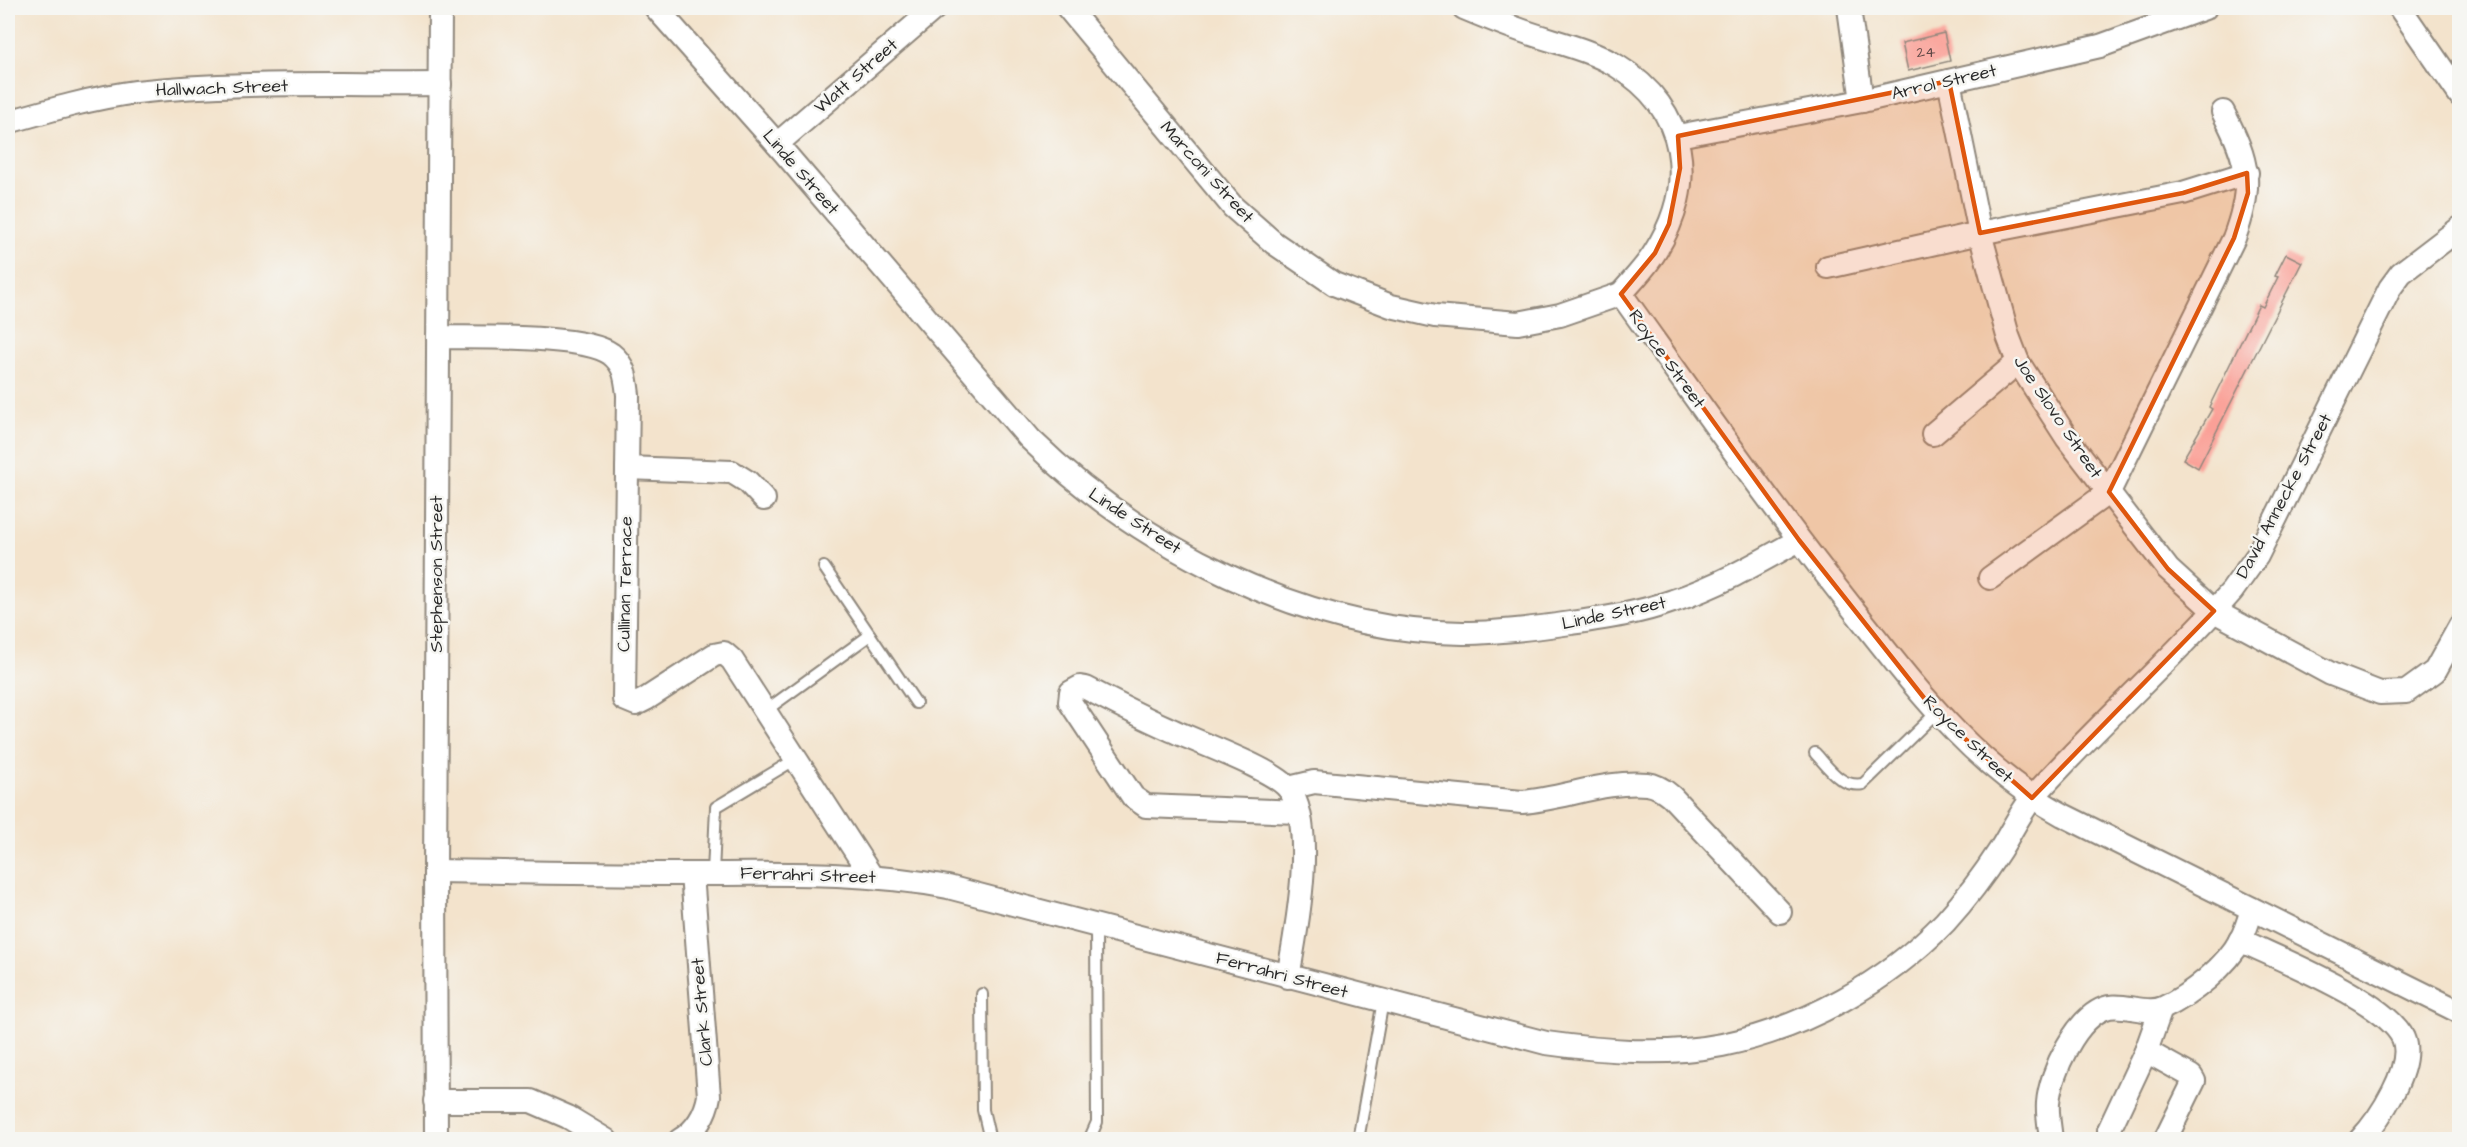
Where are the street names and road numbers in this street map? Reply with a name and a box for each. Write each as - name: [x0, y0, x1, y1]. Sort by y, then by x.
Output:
- street label: Watt Street: [809, 32, 904, 119]
- street label: Arrol Street: [1889, 58, 2000, 106]
- street label: Hallwach Street: [155, 73, 289, 103]
- street label: Marconi Street: [1154, 115, 1260, 229]
- street label: Linde Street: [757, 124, 846, 221]
- street label: Royce Street: [1622, 304, 1712, 415]
- street label: Joe Slovo Street: [2008, 351, 2109, 484]
- street label: David Annecke Street: [2230, 408, 2338, 583]
- street label: Linde Street: [1084, 482, 1187, 561]
- street label: Stephenson Street: [424, 495, 449, 653]
- street label: Cullinan Terrace: [611, 516, 639, 652]
- street label: Linde Street: [1560, 590, 1669, 636]
- street label: Royce Street: [1917, 689, 2019, 790]
- street label: Ferrahri Street: [740, 860, 877, 890]
- street label: Ferrahri Street: [1213, 945, 1351, 1005]
- street label: Clark Street: [685, 956, 719, 1067]

